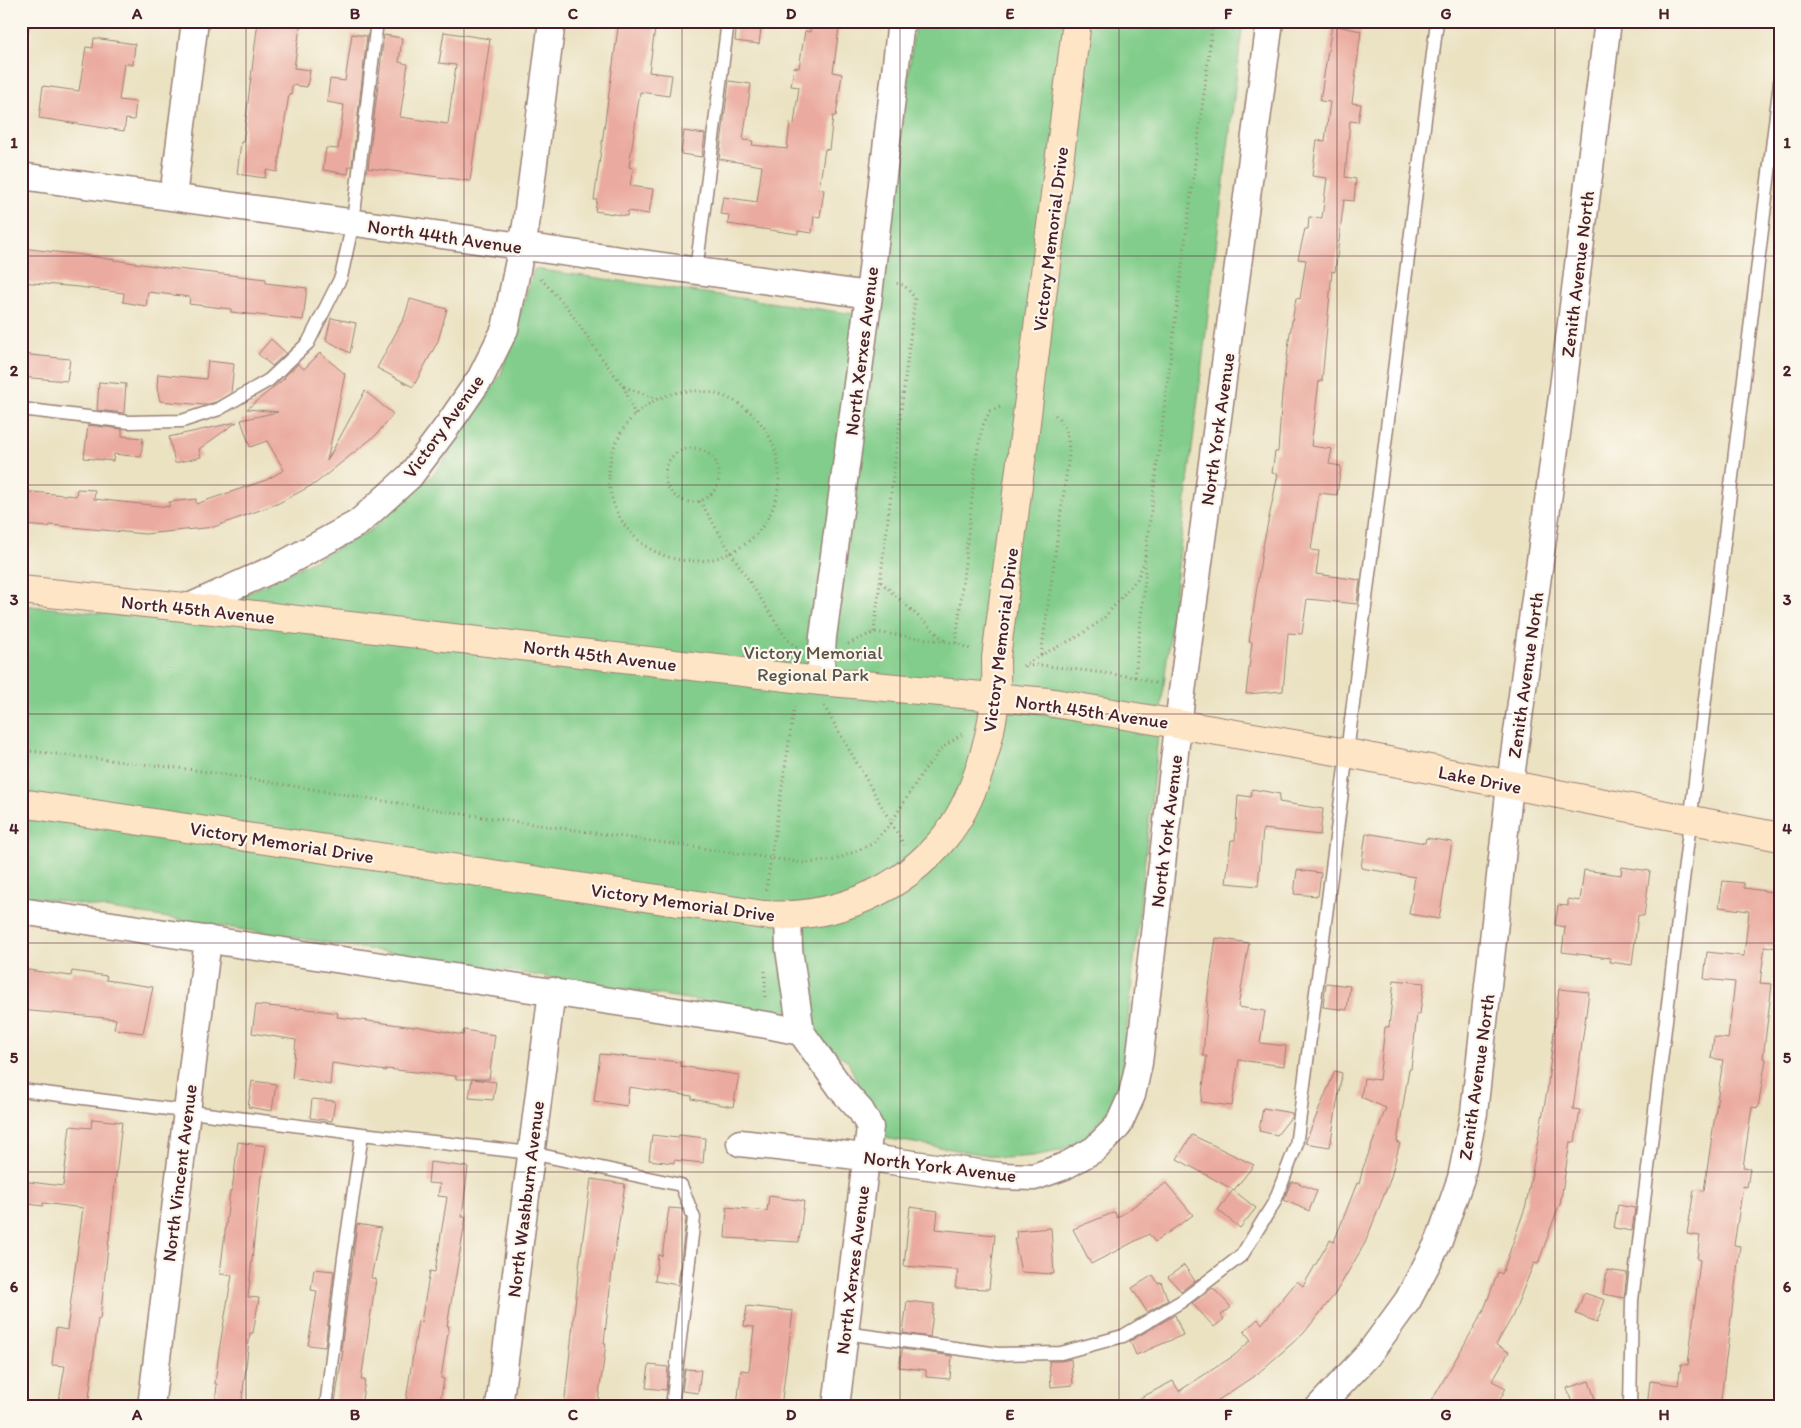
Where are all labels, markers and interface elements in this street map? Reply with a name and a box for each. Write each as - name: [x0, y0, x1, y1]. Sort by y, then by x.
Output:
- text: A: [131, 4, 143, 23]
- text: B: [350, 4, 361, 23]
- text: C: [568, 4, 579, 23]
- text: D: [786, 4, 797, 23]
- text: E: [1006, 4, 1015, 23]
- text: F: [1224, 4, 1233, 23]
- text: G: [1440, 4, 1452, 23]
- text: H: [1658, 4, 1670, 23]
- text: 1: [10, 133, 18, 152]
- text: 1: [1783, 133, 1791, 152]
- street label: Victory Memorial Drive: [1028, 145, 1073, 333]
- street label: Zenith Avenue North: [1556, 189, 1599, 359]
- street label: North 44th Avenue: [366, 214, 524, 259]
- street label: North Xerxes Avenue: [840, 265, 883, 437]
- street label: North York Avenue: [1195, 351, 1240, 507]
- text: 2: [10, 361, 19, 380]
- text: 2: [1783, 361, 1792, 380]
- street label: Victory Avenue: [398, 370, 489, 483]
- street label: Victory Memorial Drive: [978, 546, 1023, 734]
- text: 3: [10, 590, 19, 609]
- street label: North 45th Avenue: [120, 590, 276, 629]
- street label: Zenith Avenue North: [1502, 590, 1549, 760]
- text: 3: [1783, 590, 1792, 609]
- street label: North 45th Avenue: [522, 635, 678, 676]
- park label: Victory Memorial Regional Park: [743, 641, 883, 686]
- street label: North 45th Avenue: [1014, 689, 1170, 734]
- street label: North York Avenue: [1146, 753, 1187, 909]
- street label: Lake Drive: [1436, 760, 1524, 799]
- street label: Victory Memorial Drive: [188, 817, 376, 868]
- text: 4: [9, 819, 19, 838]
- text: 4: [1782, 819, 1792, 838]
- street label: Victory Memorial Drive: [589, 878, 777, 927]
- street label: Zenith Avenue North: [1453, 992, 1500, 1162]
- text: 5: [10, 1048, 19, 1067]
- text: 5: [1783, 1048, 1792, 1067]
- street label: North Vincent Avenue: [157, 1083, 202, 1263]
- street label: North Washburn Avenue: [502, 1099, 549, 1299]
- street label: North York Avenue: [862, 1146, 1018, 1187]
- street label: North Xerxes Avenue: [831, 1184, 874, 1356]
- text: 6: [10, 1277, 19, 1296]
- text: 6: [1783, 1277, 1792, 1296]
- text: A: [131, 1405, 143, 1424]
- text: B: [350, 1405, 361, 1424]
- text: C: [568, 1405, 579, 1424]
- text: D: [786, 1405, 797, 1424]
- text: E: [1006, 1405, 1015, 1424]
- text: F: [1224, 1405, 1233, 1424]
- text: G: [1440, 1405, 1452, 1424]
- text: H: [1658, 1405, 1670, 1424]

